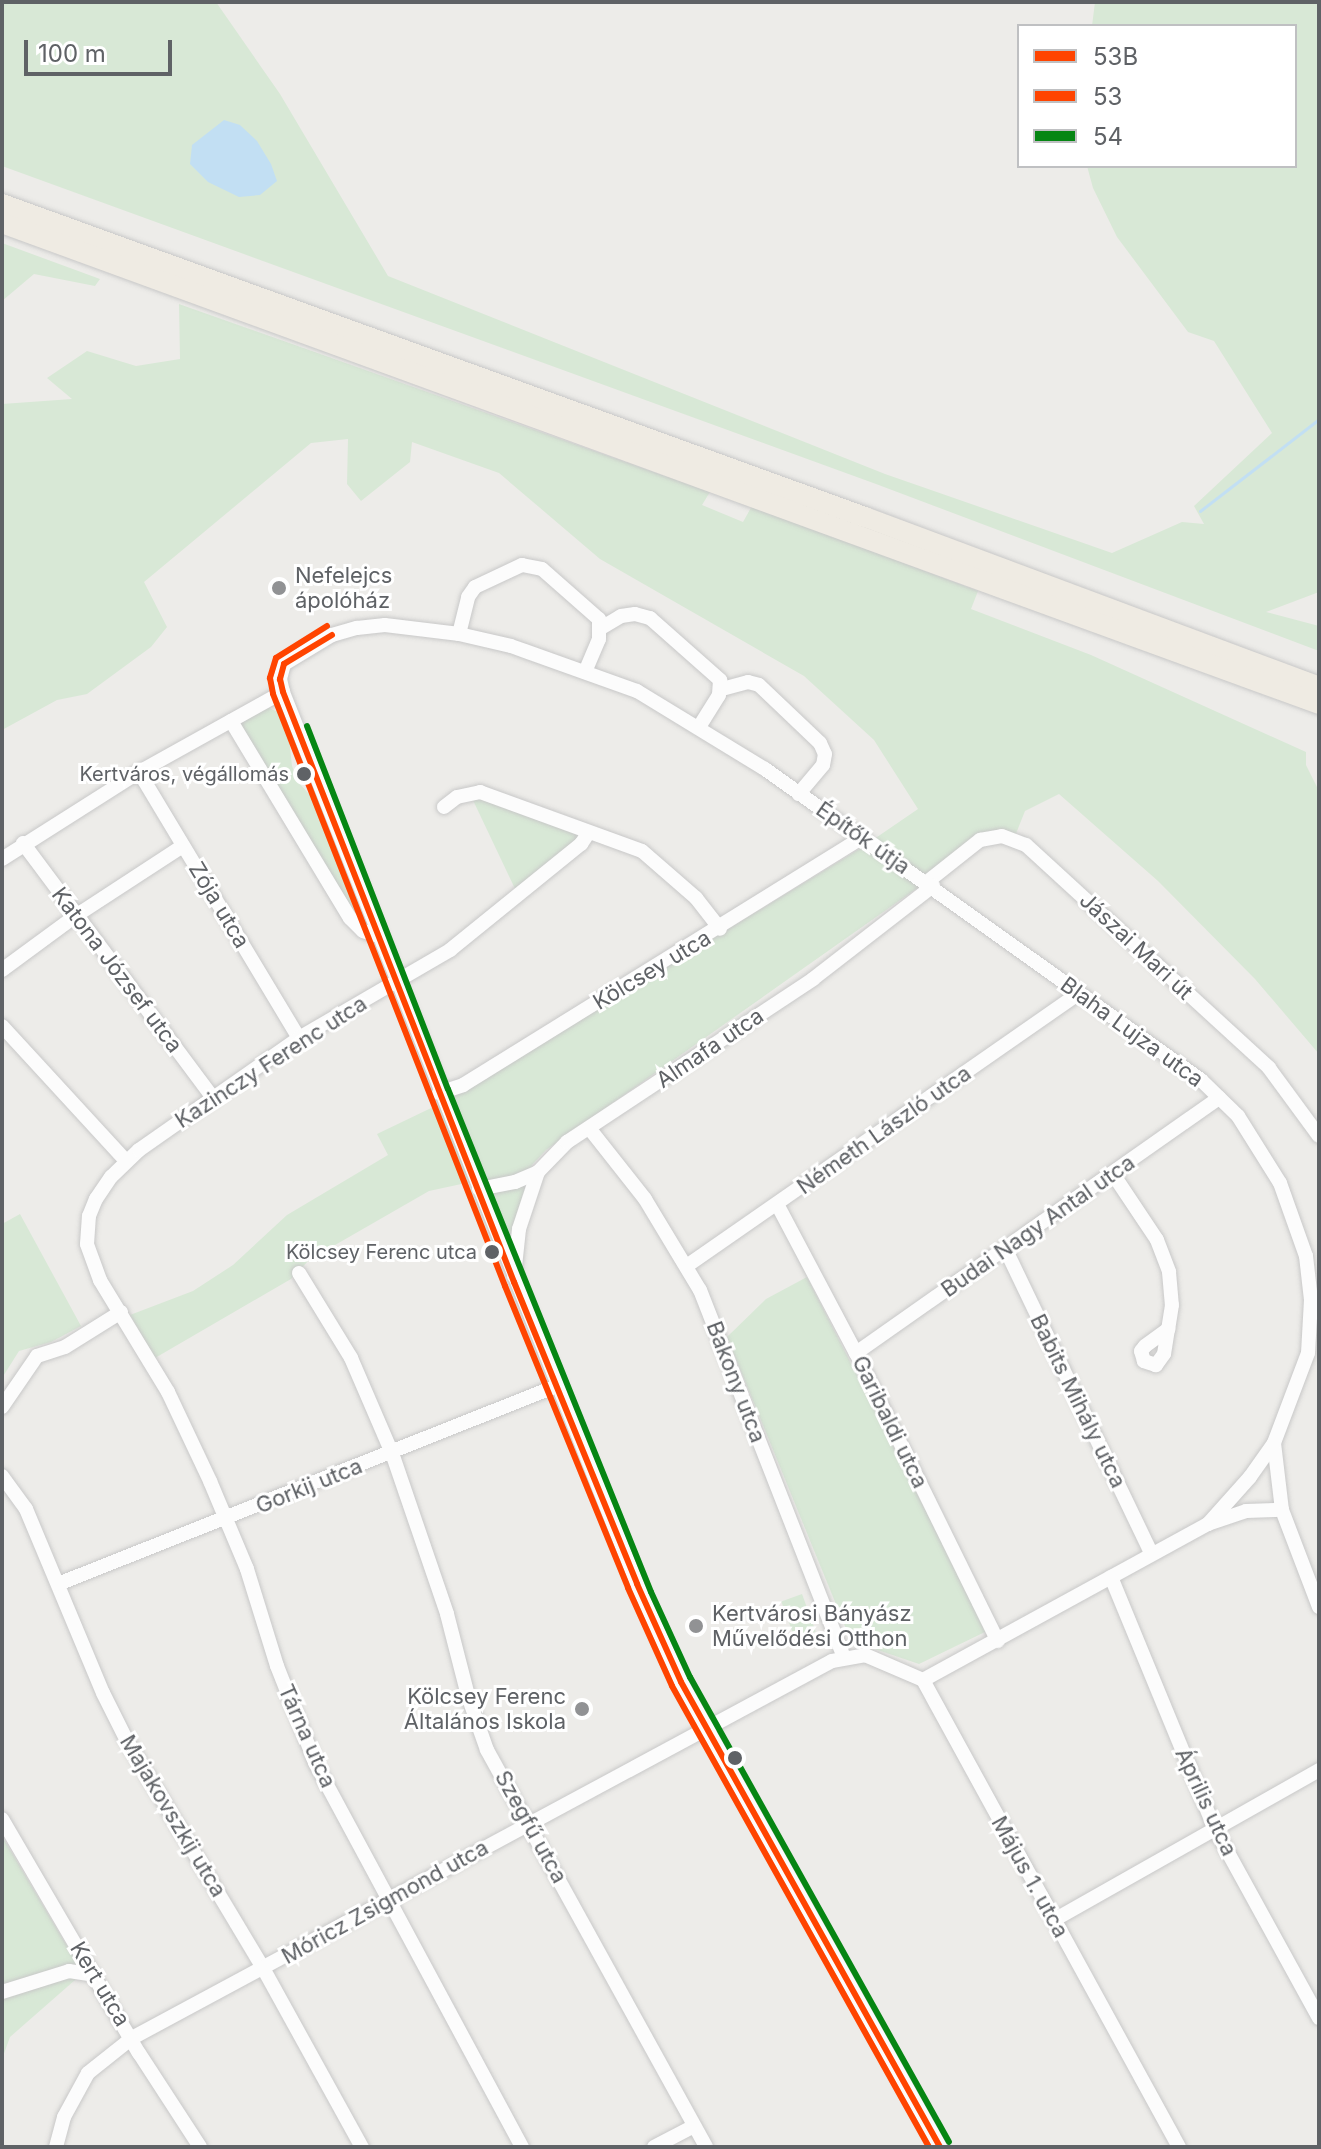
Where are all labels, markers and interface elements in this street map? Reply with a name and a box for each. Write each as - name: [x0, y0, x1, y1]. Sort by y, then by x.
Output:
- scale bar: [28, 24, 176, 74]
- legend: [1017, 24, 1297, 168]
- text: 100 m: [38, 39, 106, 68]
- text: 53B: [1093, 42, 1138, 71]
- text: 53: [1093, 82, 1122, 111]
- text: 54: [1093, 122, 1123, 151]
- place label: Nefelejcs ápolóház: [295, 562, 392, 614]
- marker: Nefelejcs ápolóház: [270, 579, 288, 597]
- place label: Kertváros, végállomás: [79, 762, 289, 786]
- marker: Kertváros, végállomás: [296, 766, 312, 782]
- street label: Építők útja: [811, 796, 915, 880]
- street label: Zója utca: [183, 857, 255, 953]
- street label: Katona József utca: [46, 882, 188, 1058]
- street label: Jászai Mari út: [1074, 887, 1198, 1005]
- street label: Kölcsey utca: [588, 925, 716, 1015]
- street label: Blaha Lujza utca: [1055, 971, 1209, 1093]
- street label: Kazinczy Ferenc utca: [170, 990, 372, 1134]
- street label: Almafa utca: [651, 1002, 769, 1094]
- street label: Németh László utca: [792, 1060, 976, 1200]
- street label: Budai Nagy Antal utca: [936, 1149, 1140, 1303]
- place label: Kölcsey Ferenc utca: [286, 1240, 477, 1264]
- marker: Kölcsey Ferenc utca: [484, 1244, 500, 1260]
- street label: Babits Mihály utca: [1024, 1310, 1132, 1492]
- street label: Bakony utca: [701, 1318, 771, 1446]
- street label: Garibaldi utca: [847, 1351, 933, 1493]
- street label: Gorkij utca: [252, 1453, 366, 1519]
- place label: Kertvárosi Bányász Művelődési Otthon: [712, 1600, 912, 1652]
- marker: Kertvárosi Bányász Művelődési Otthon: [687, 1617, 705, 1635]
- street label: Tárna utca: [273, 1680, 341, 1792]
- place label: Kölcsey Ferenc Általános Iskola: [404, 1683, 566, 1734]
- marker: Kölcsey Ferenc Általános Iskola: [573, 1700, 591, 1718]
- street label: Majakovszkij utca: [114, 1730, 232, 1902]
- street label: Április utca: [1169, 1744, 1243, 1860]
- unlabelled marker: [727, 1750, 743, 1766]
- street label: Szegfű utca: [489, 1766, 573, 1888]
- street label: Május 1. utca: [986, 1812, 1074, 1942]
- street label: Móricz Zsigmond utca: [277, 1834, 493, 1970]
- street label: Kert utca: [65, 1937, 135, 2031]

